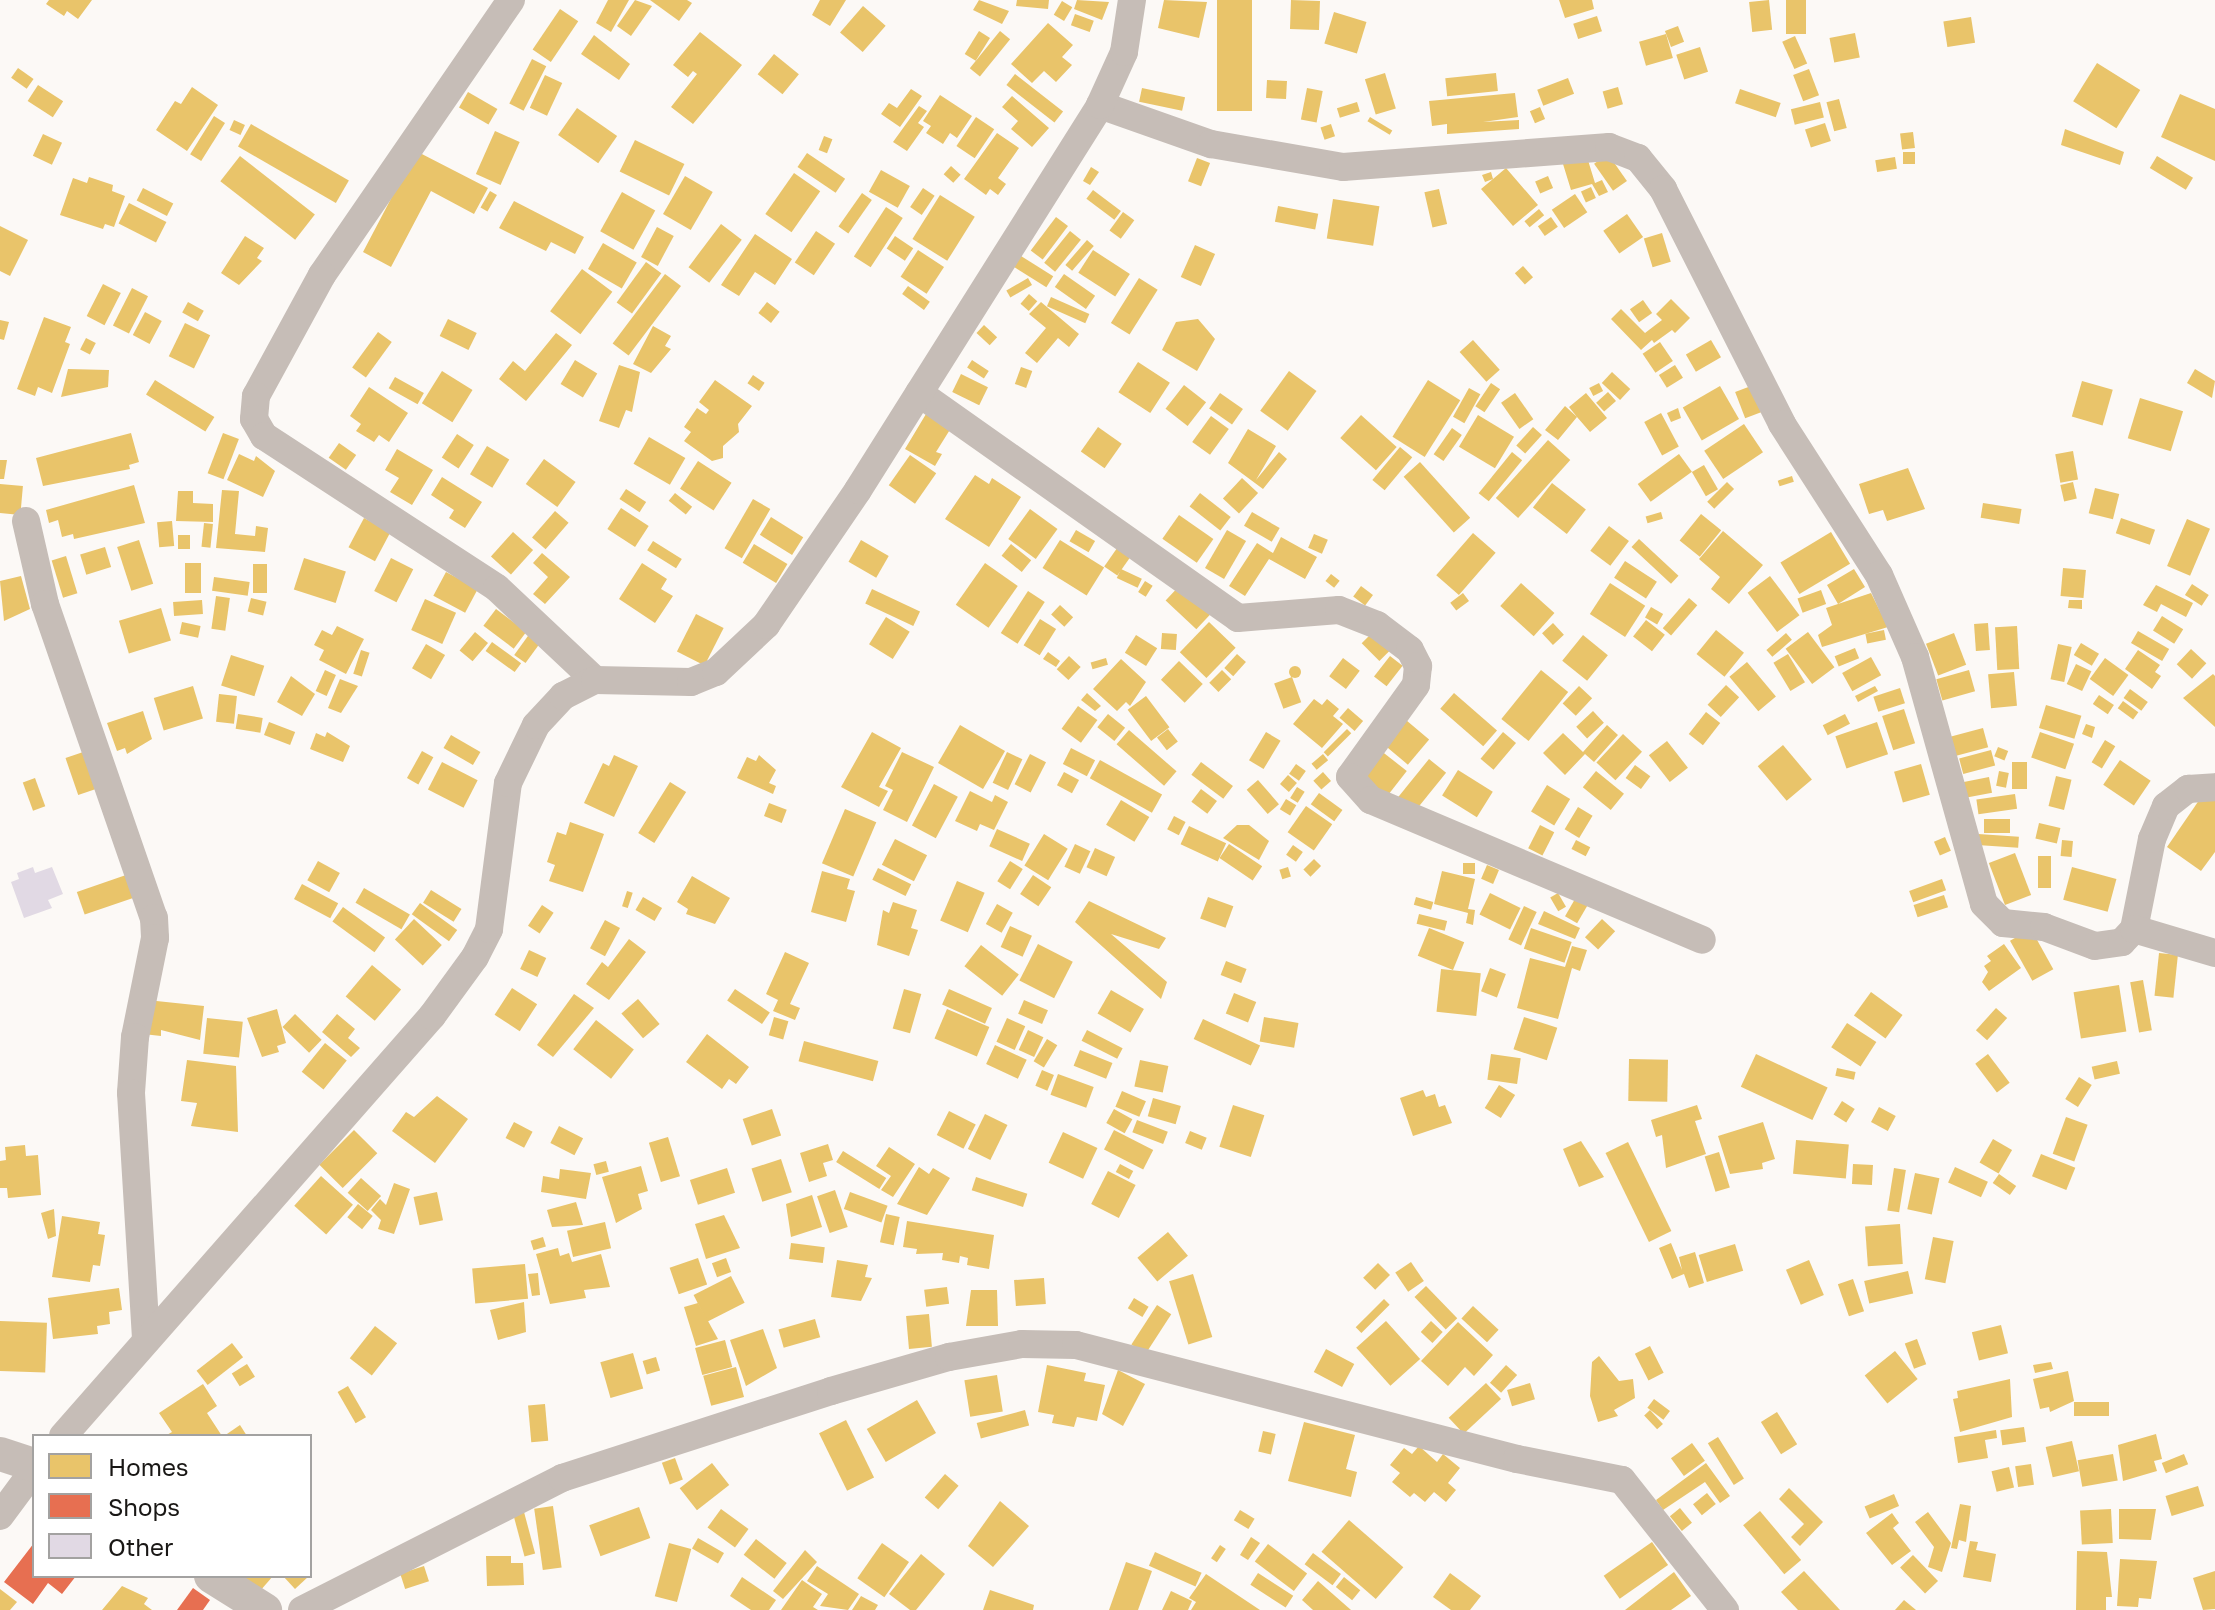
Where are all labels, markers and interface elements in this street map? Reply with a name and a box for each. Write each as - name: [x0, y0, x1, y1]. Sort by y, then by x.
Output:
- legend: [32, 1434, 312, 1578]
- text: Homes: [108, 1452, 189, 1481]
- text: Shops: [108, 1492, 180, 1521]
- text: Other: [108, 1532, 173, 1561]

